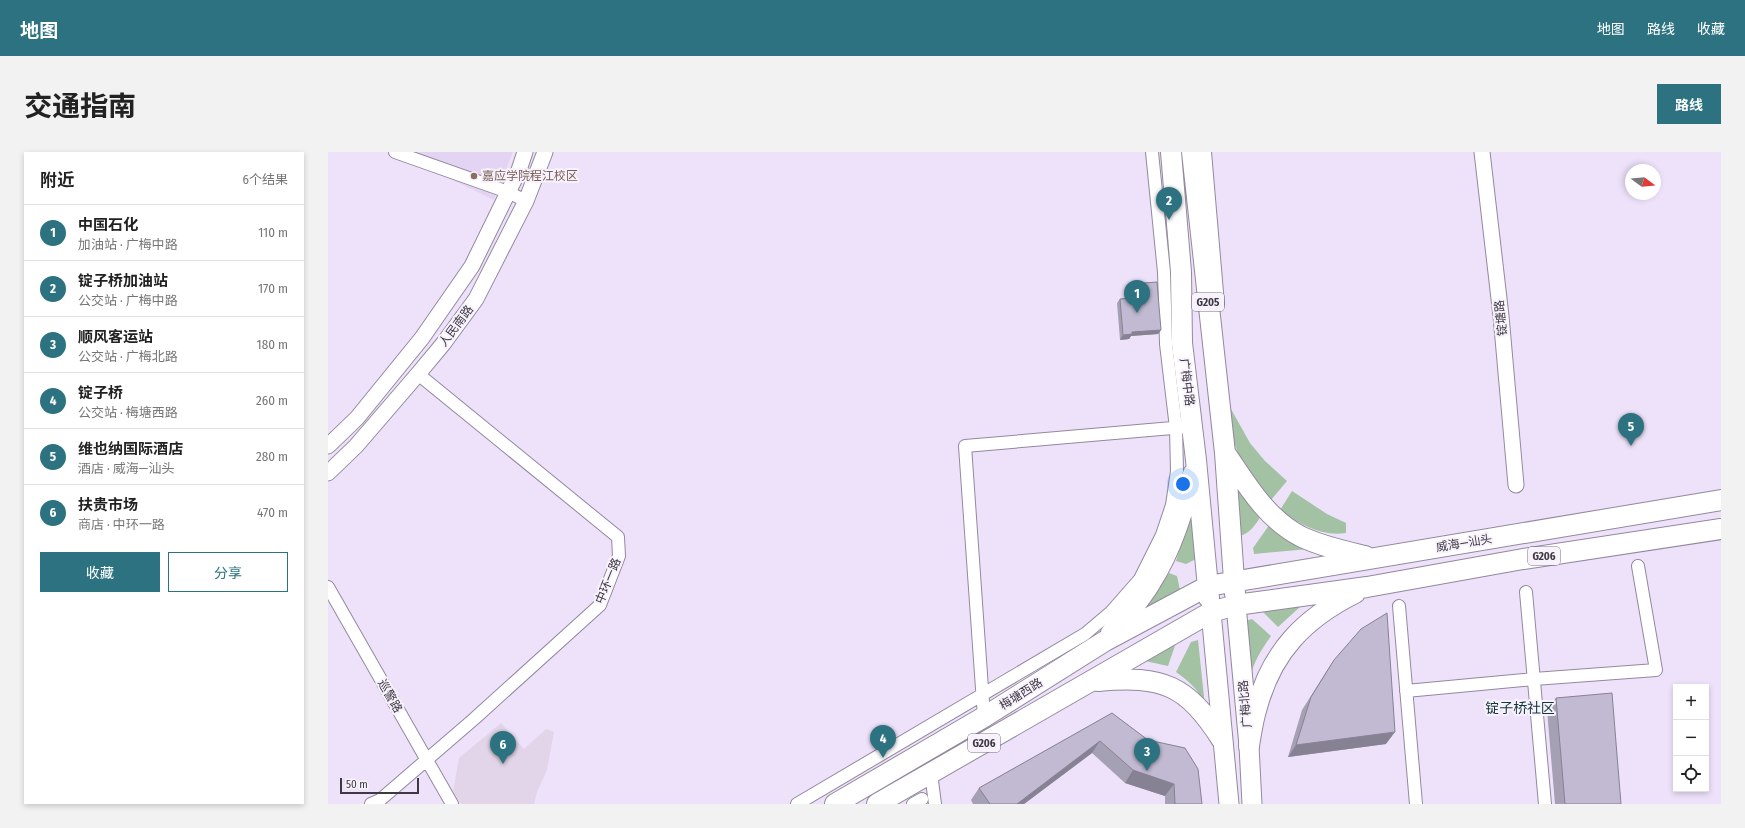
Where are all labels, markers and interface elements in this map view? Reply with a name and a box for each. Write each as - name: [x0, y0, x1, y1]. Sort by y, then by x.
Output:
- text: 地图: [20, 19, 58, 42]
- text: 地图: [1597, 21, 1625, 38]
- text: 路线: [1647, 21, 1675, 38]
- text: 收藏: [1697, 21, 1725, 38]
- button: 路线: [1657, 84, 1721, 124]
- text: 交通指南: [24, 90, 136, 123]
- north arrow: [1625, 164, 1661, 200]
- place label: 嘉应学院程江校区: [482, 169, 578, 183]
- text: 附近: [40, 170, 74, 191]
- marker: 嘉应学院程江校区: [469, 171, 479, 181]
- text: 6个结果: [243, 172, 288, 187]
- pin: 2: [1156, 187, 1182, 220]
- text: 中国石化: [78, 216, 138, 234]
- text: 1: [50, 225, 56, 240]
- text: 110 m: [258, 225, 288, 240]
- text: 加油站 · 广梅中路: [78, 237, 178, 252]
- text: 锭子桥加油站: [78, 272, 168, 290]
- pin: 1: [1124, 280, 1150, 313]
- text: 2: [50, 281, 56, 296]
- text: 170 m: [258, 281, 288, 296]
- text: 公交站 · 广梅中路: [78, 293, 178, 308]
- road number: G205: [1192, 293, 1224, 311]
- street label: 锭塘路: [1492, 299, 1510, 337]
- street label: 人民南路: [436, 303, 476, 349]
- text: 顺风客运站: [78, 328, 153, 346]
- text: 3: [50, 337, 56, 352]
- text: 180 m: [257, 337, 288, 352]
- text: 公交站 · 广梅北路: [78, 349, 178, 364]
- street label: 广梅中路: [1177, 357, 1197, 407]
- text: 锭子桥: [78, 384, 123, 402]
- text: 4: [50, 393, 56, 408]
- text: 260 m: [256, 393, 288, 408]
- text: 公交站 · 梅塘西路: [78, 405, 178, 420]
- pin: 5: [1618, 413, 1644, 446]
- text: 维也纳国际酒店: [78, 440, 183, 458]
- text: 5: [50, 449, 56, 464]
- text: 280 m: [256, 449, 288, 464]
- text: 酒店 · 威海—汕头: [78, 461, 174, 476]
- your location: [1173, 474, 1193, 494]
- text: 扶贵市场: [78, 496, 138, 514]
- text: 6: [50, 505, 56, 520]
- text: 470 m: [257, 505, 288, 520]
- text: 商店 · 中环一路: [78, 517, 165, 532]
- street label: 威海—汕头: [1435, 532, 1493, 554]
- road number: G206: [1528, 547, 1560, 565]
- button: 收藏: [40, 552, 160, 592]
- button: 分享: [168, 552, 288, 592]
- street label: 中环一路: [593, 556, 623, 606]
- street label: 梅塘西路: [997, 675, 1045, 713]
- street label: 巡警路: [375, 677, 405, 715]
- street label: 广梅北路: [1236, 679, 1254, 729]
- map controls: [1673, 684, 1709, 792]
- button: +: [1673, 684, 1709, 720]
- district label: 锭子桥社区: [1485, 700, 1555, 717]
- button: −: [1673, 720, 1709, 756]
- pin: 4: [870, 725, 896, 758]
- pin: 6: [490, 731, 516, 764]
- road number: G206: [968, 734, 1000, 752]
- pin: 3: [1134, 738, 1160, 771]
- button: locate: [1673, 756, 1709, 792]
- scale bar: [340, 776, 419, 795]
- text: 50 m: [346, 778, 368, 791]

